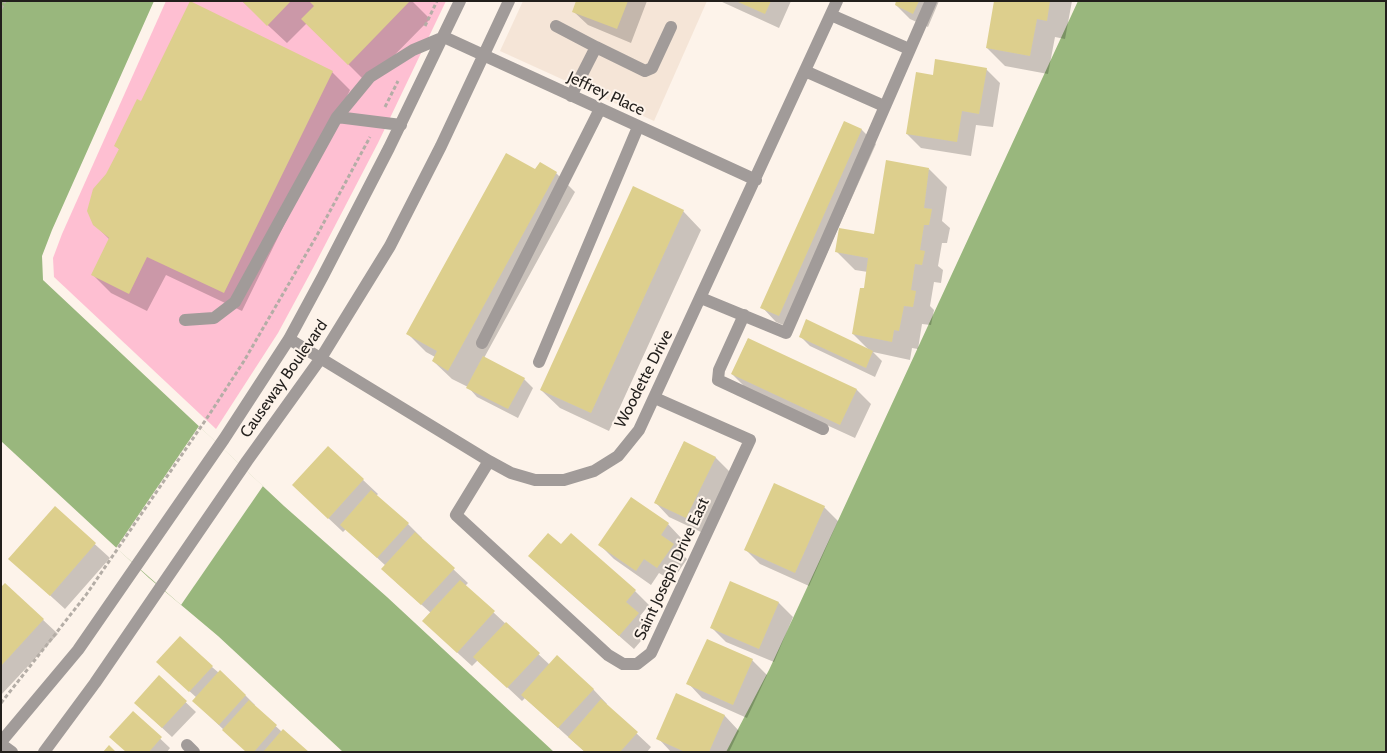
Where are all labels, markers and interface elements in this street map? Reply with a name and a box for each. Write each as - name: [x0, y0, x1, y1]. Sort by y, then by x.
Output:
- street label: Jeffrey Place: [564, 68, 648, 120]
- street label: Causeway Boulevard: [236, 317, 332, 441]
- street label: Woodette Drive: [611, 327, 677, 431]
- street label: Saint Joseph Drive East: [631, 495, 713, 643]

